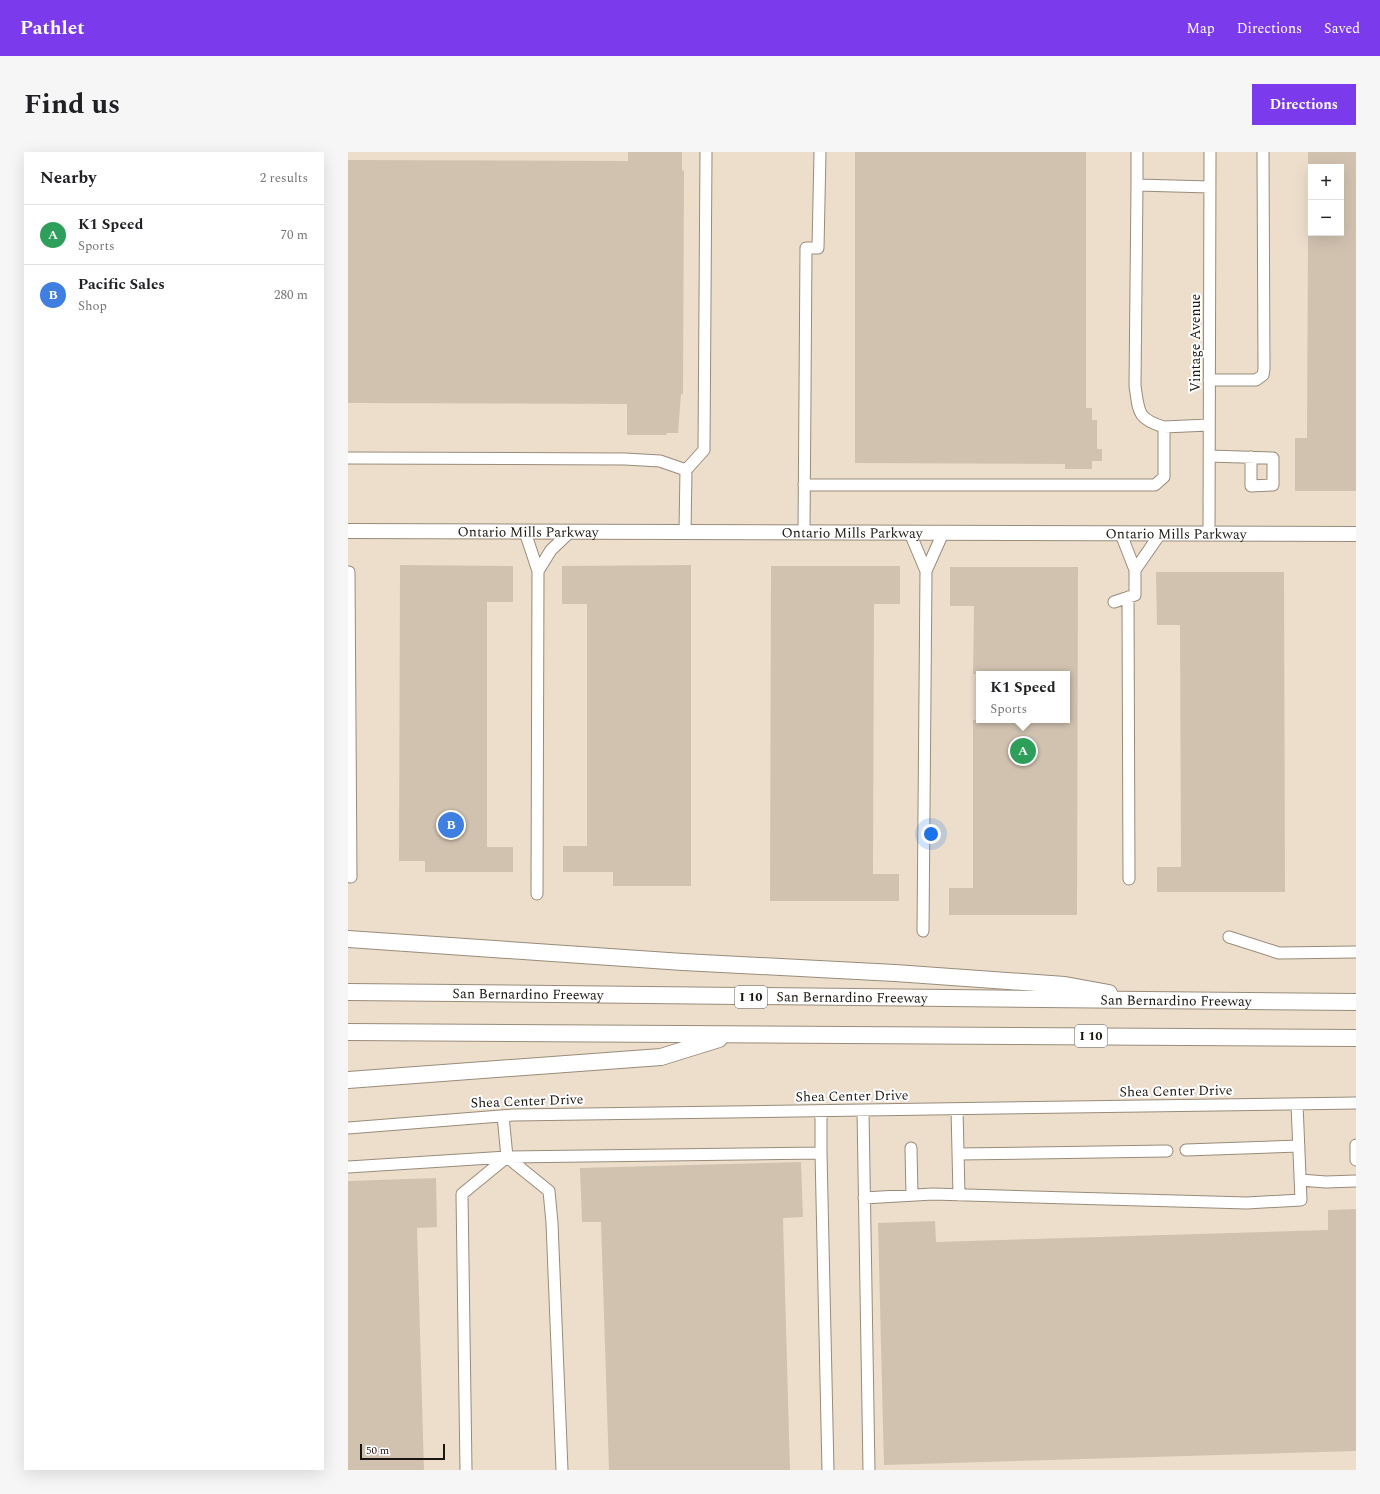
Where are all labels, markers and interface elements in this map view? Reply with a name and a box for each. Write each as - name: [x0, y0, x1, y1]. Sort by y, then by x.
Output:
- text: Pathlet: [20, 14, 85, 43]
- text: Map: [1187, 18, 1215, 39]
- text: Directions: [1237, 18, 1302, 39]
- text: Saved: [1324, 18, 1360, 39]
- text: Find us: [24, 83, 120, 126]
- button: Directions: [1252, 84, 1356, 125]
- map controls: [1308, 164, 1344, 236]
- button: +: [1308, 164, 1344, 200]
- text: Nearby: [40, 165, 96, 191]
- text: 2 results: [260, 168, 308, 188]
- button: −: [1308, 200, 1344, 236]
- text: K1 Speed: [78, 213, 143, 236]
- text: A: [48, 225, 58, 245]
- text: 70 m: [281, 225, 308, 245]
- text: Sports: [78, 236, 115, 256]
- text: Pacific Sales: [78, 273, 165, 296]
- text: B: [48, 285, 58, 305]
- text: 280 m: [274, 285, 308, 305]
- street label: Vintage Avenue: [1185, 293, 1206, 392]
- text: Shop: [78, 296, 107, 316]
- street label: Ontario Mills Parkway: [458, 521, 600, 542]
- street label: Ontario Mills Parkway: [782, 522, 924, 543]
- street label: Ontario Mills Parkway: [1106, 523, 1248, 544]
- popup: [976, 671, 1070, 723]
- text: K1 Speed: [990, 676, 1056, 699]
- text: Sports: [990, 699, 1027, 719]
- pin: A: [1010, 736, 1036, 766]
- pin: B: [438, 810, 464, 840]
- your location: [921, 824, 941, 844]
- street label: San Bernardino Freeway: [452, 983, 605, 1005]
- road number: I 10: [735, 986, 767, 1008]
- street label: San Bernardino Freeway: [776, 986, 929, 1008]
- street label: San Bernardino Freeway: [1100, 989, 1253, 1011]
- road number: I 10: [1075, 1025, 1107, 1047]
- street label: Shea Center Drive: [1119, 1080, 1233, 1102]
- street label: Shea Center Drive: [795, 1085, 909, 1107]
- street label: Shea Center Drive: [470, 1089, 584, 1113]
- scale bar: [360, 1442, 445, 1461]
- text: 50 m: [366, 1442, 389, 1459]

